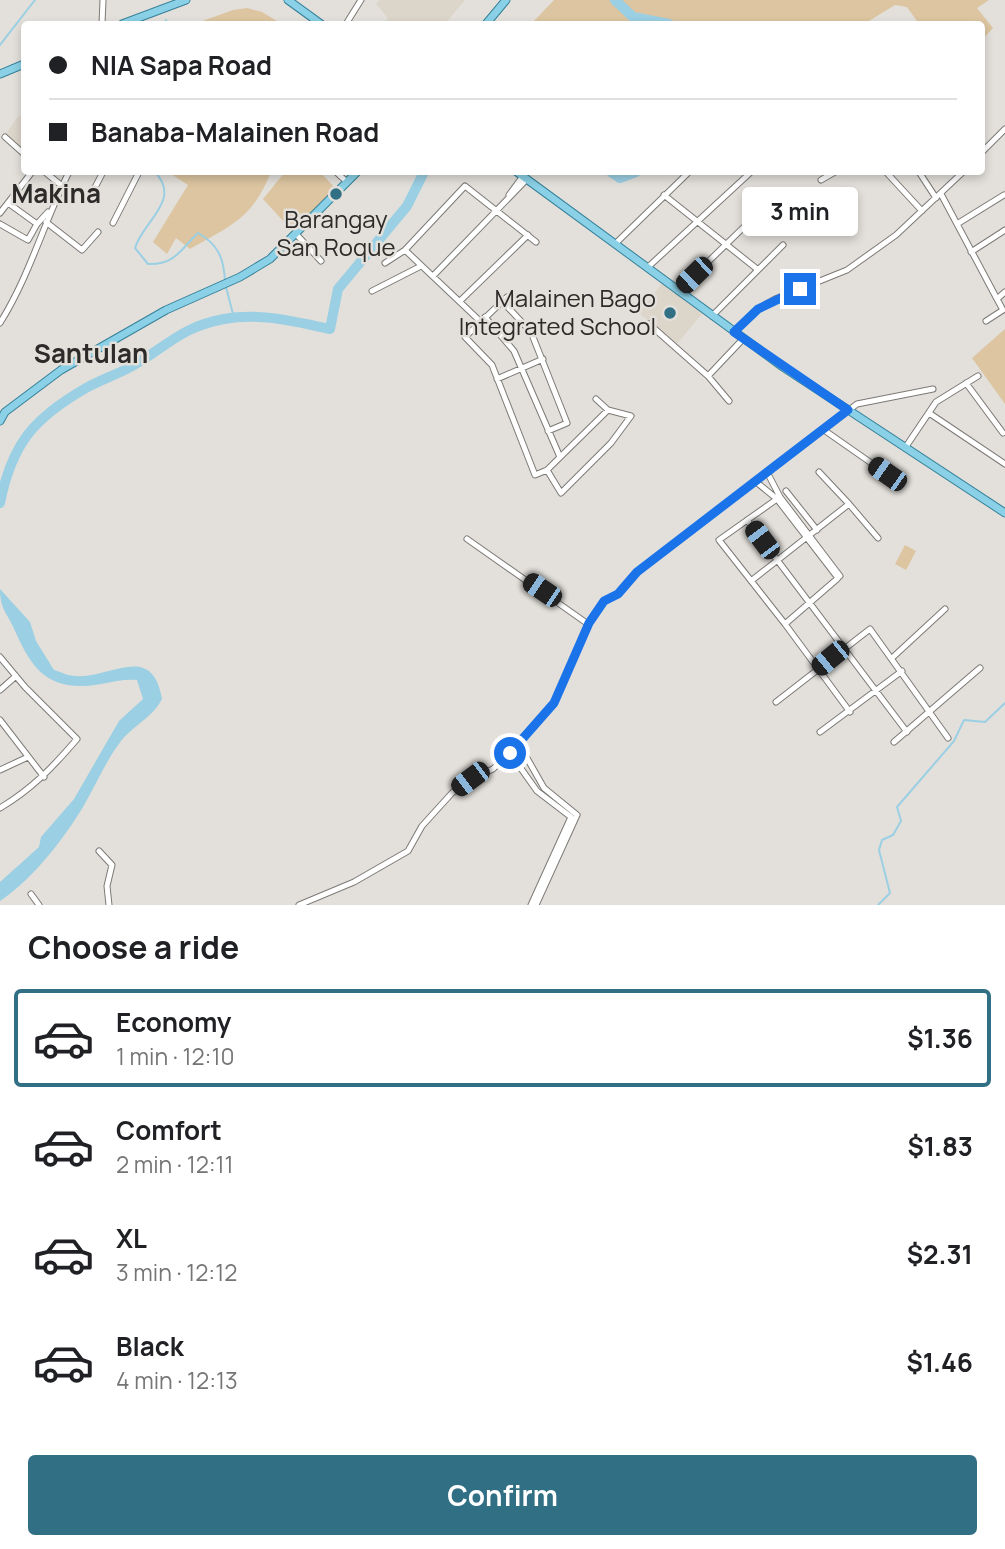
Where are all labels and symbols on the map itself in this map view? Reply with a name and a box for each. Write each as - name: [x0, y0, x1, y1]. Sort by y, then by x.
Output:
- district label: Makina: [11, 175, 101, 211]
- marker: Barangay San Roque: [328, 186, 344, 202]
- callout: 3 min: [742, 188, 858, 236]
- place label: Barangay San Roque: [276, 202, 396, 263]
- car: [672, 253, 717, 297]
- route end: [784, 273, 816, 305]
- place label: Malainen Bago Integrated School: [459, 281, 656, 342]
- marker: Malainen Bago Integrated School: [662, 305, 678, 321]
- district label: Santulan: [34, 335, 148, 371]
- car: [864, 453, 911, 495]
- car: [741, 517, 784, 563]
- car: [519, 570, 566, 610]
- car: [808, 637, 853, 679]
- route start: [494, 737, 526, 769]
- car: [447, 758, 494, 800]

